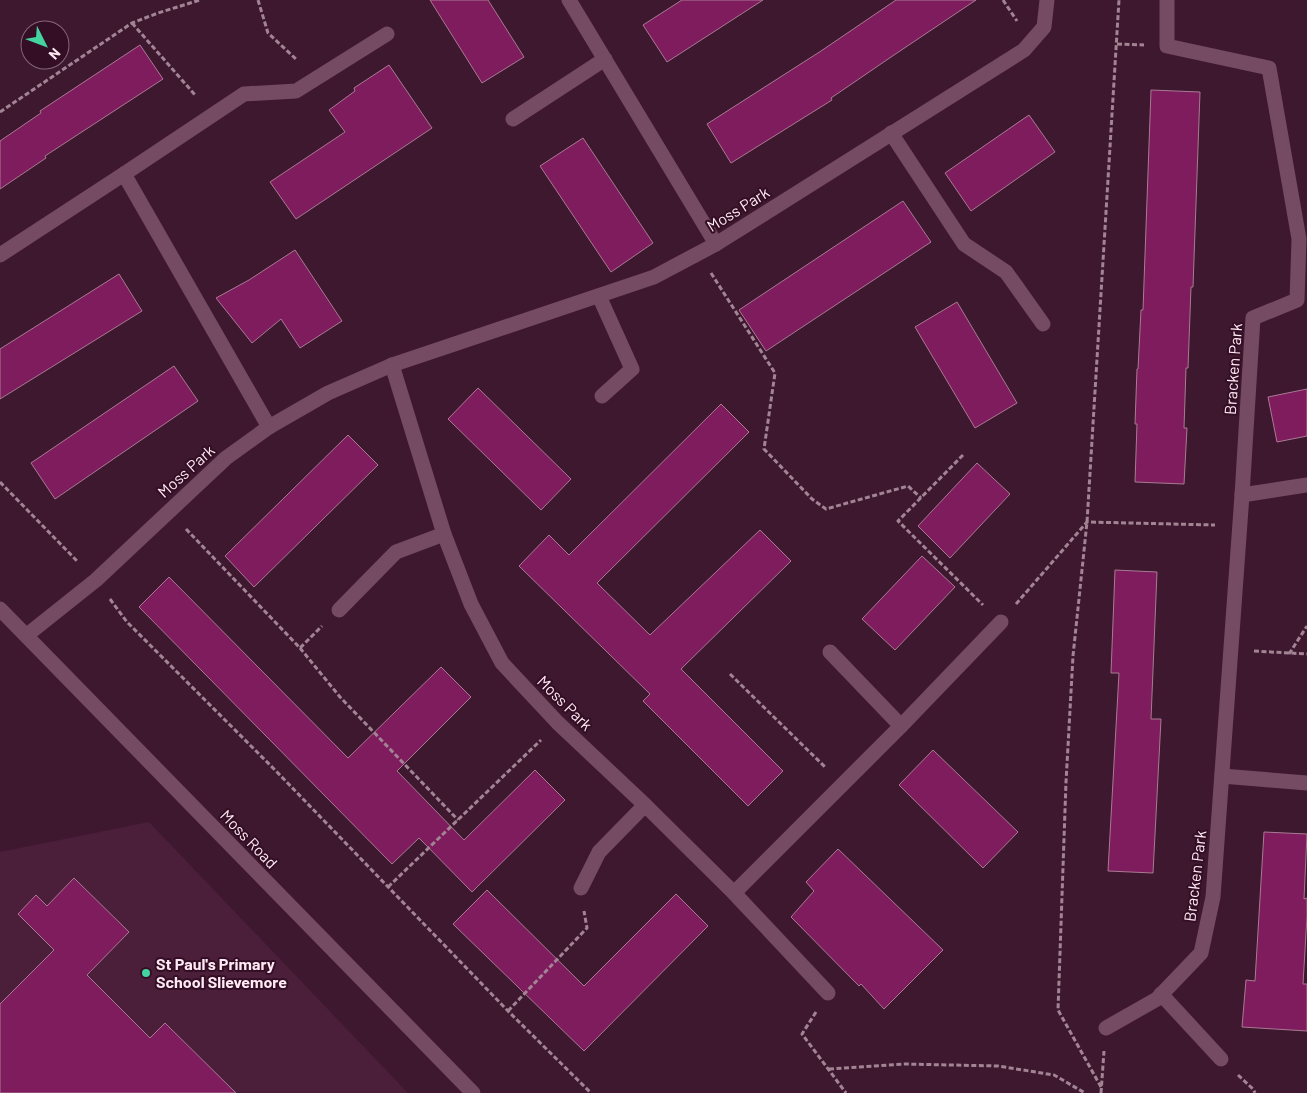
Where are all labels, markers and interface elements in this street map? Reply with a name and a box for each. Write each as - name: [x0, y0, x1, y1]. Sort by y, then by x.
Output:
- north arrow: [20, 20, 70, 70]
- text: N: [46, 45, 64, 63]
- street label: Moss Park: [703, 182, 772, 235]
- street label: Bracken Park: [1220, 323, 1245, 415]
- street label: Moss Park: [153, 440, 218, 501]
- street label: Moss Park: [534, 671, 597, 734]
- street label: Moss Road: [217, 805, 282, 872]
- street label: Bracken Park: [1179, 829, 1210, 923]
- place label: St Paul's Primary School Slievemore: [156, 954, 287, 991]
- marker: St Paul's Primary School Slievemore: [140, 967, 152, 979]

